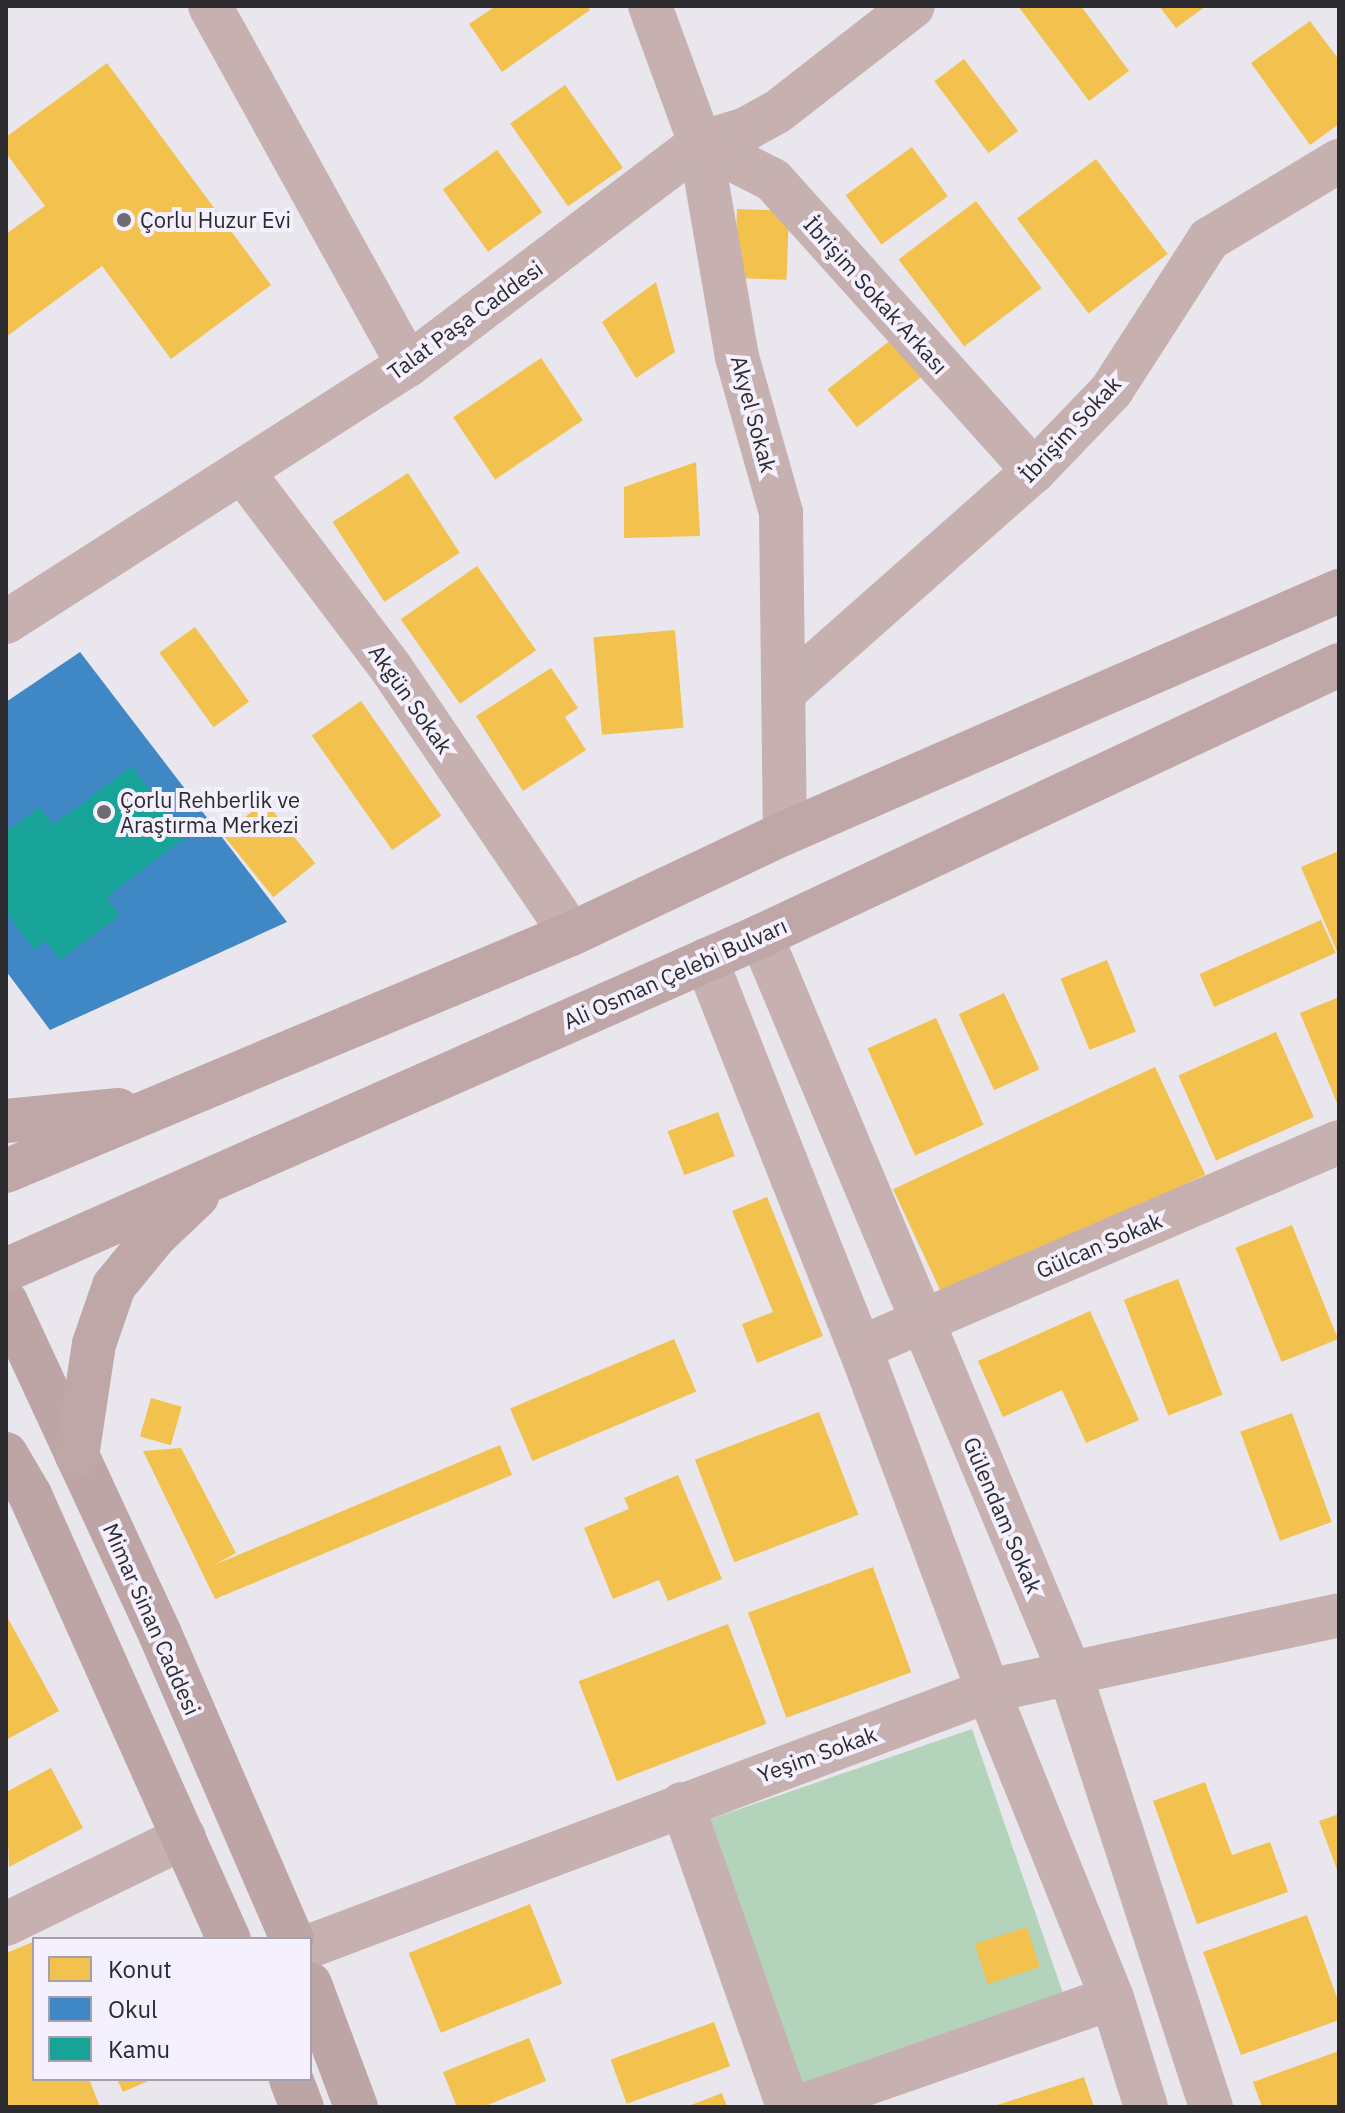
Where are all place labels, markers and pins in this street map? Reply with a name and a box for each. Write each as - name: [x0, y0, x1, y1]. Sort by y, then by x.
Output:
- place label: Çorlu Huzur Evi: [140, 207, 291, 233]
- marker: Çorlu Huzur Evi: [115, 211, 133, 229]
- place label: Çorlu Rehberlik ve Araştırma Merkezi: [120, 786, 300, 838]
- marker: Çorlu Rehberlik ve Araştırma Merkezi: [95, 803, 113, 821]

